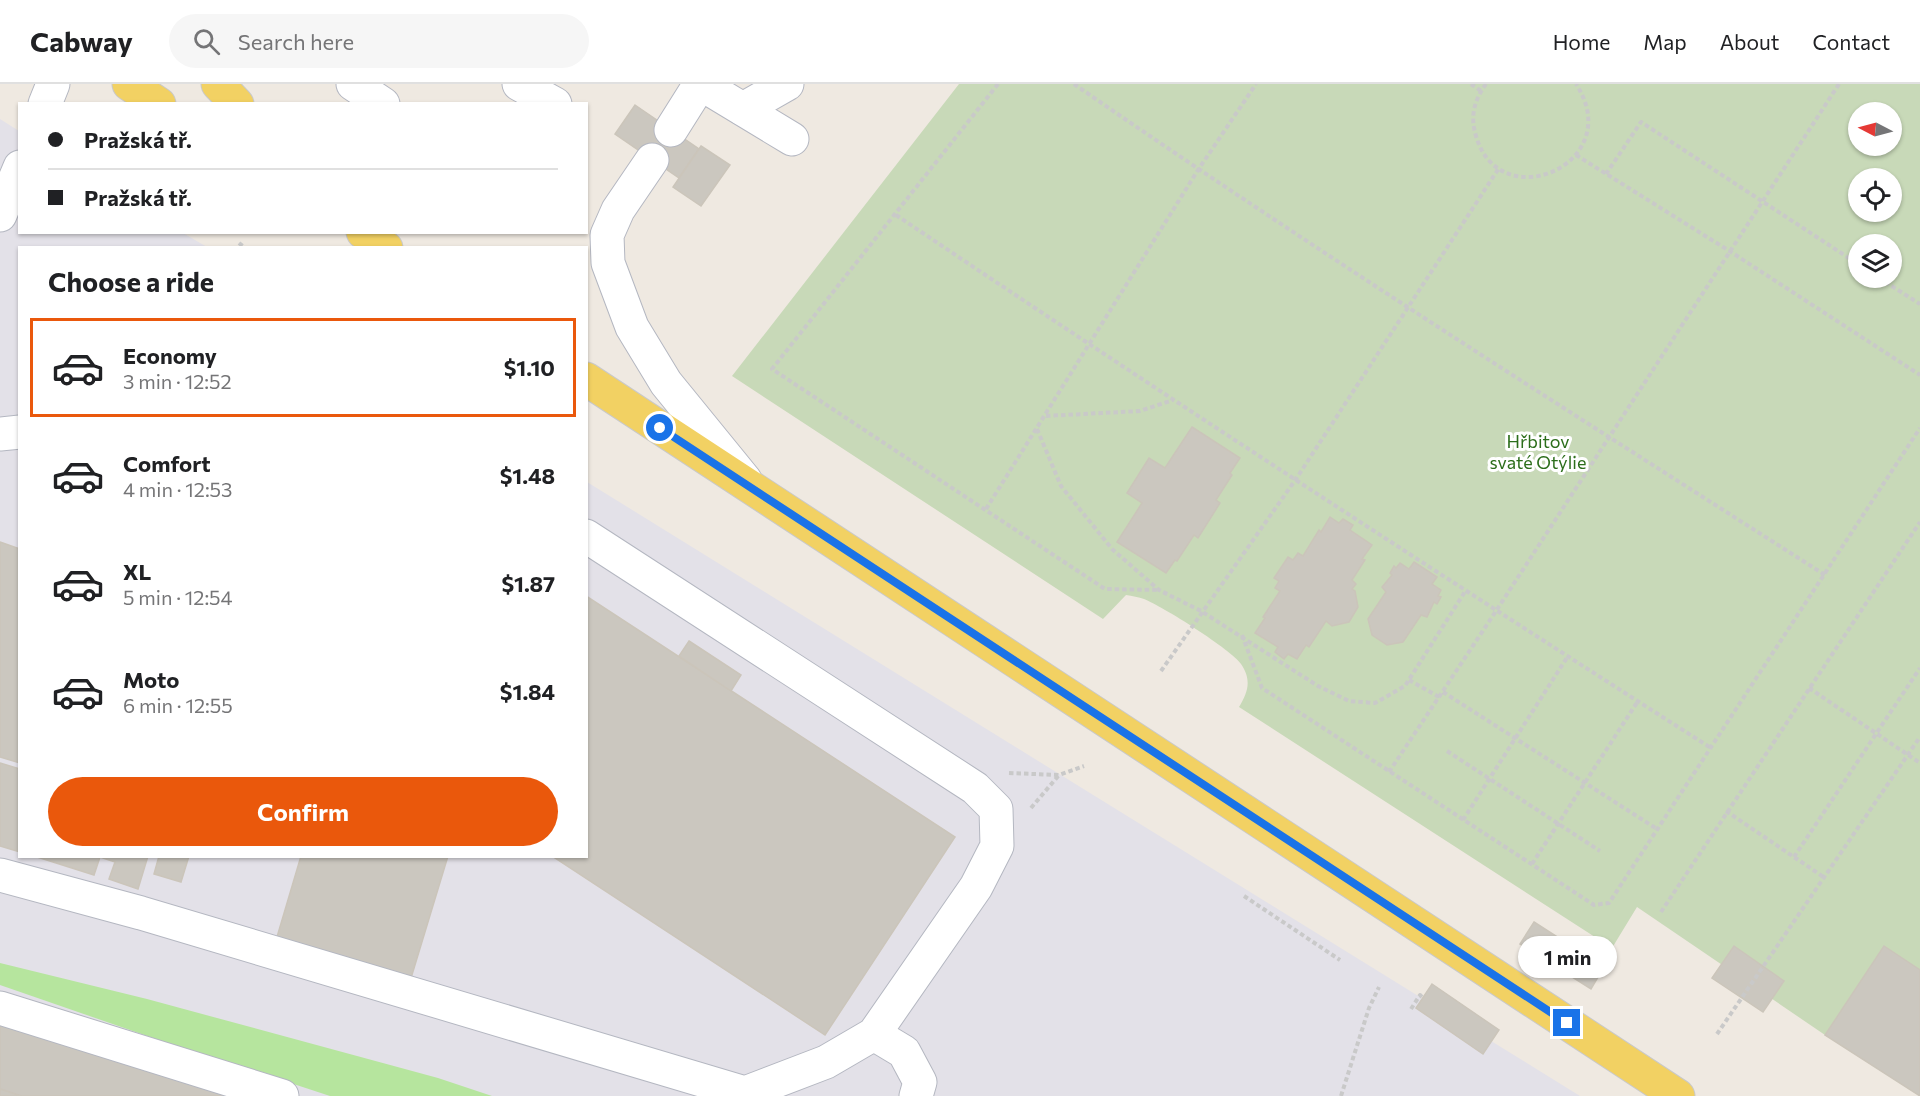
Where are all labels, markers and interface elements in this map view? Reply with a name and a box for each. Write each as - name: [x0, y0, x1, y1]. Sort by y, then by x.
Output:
- search box: [169, 14, 589, 68]
- text: Cabway: [30, 24, 133, 58]
- icon: search: [190, 25, 223, 58]
- text: Search here: [238, 28, 354, 55]
- text: Home: [1553, 29, 1610, 54]
- text: Map: [1643, 29, 1687, 54]
- text: About: [1720, 29, 1779, 54]
- text: Contact: [1812, 29, 1890, 54]
- north arrow: [1848, 102, 1902, 156]
- map controls: [1848, 102, 1902, 288]
- text: Pražská tř.: [84, 126, 192, 153]
- button: locate: [1848, 168, 1902, 222]
- text: Pražská tř.: [84, 184, 192, 211]
- button: layers: [1848, 234, 1902, 288]
- text: Choose a ride: [48, 265, 214, 298]
- icon: car: [51, 341, 105, 395]
- text: Economy: [123, 342, 217, 369]
- text: $1.10: [504, 354, 555, 381]
- text: 3 min · 12:52: [123, 369, 232, 393]
- route start: [646, 414, 673, 441]
- park label: Hřbitov svaté Otýlie: [1490, 430, 1586, 473]
- icon: car: [51, 449, 105, 503]
- text: Comfort: [123, 450, 211, 477]
- text: $1.48: [500, 462, 555, 489]
- text: 4 min · 12:53: [123, 477, 233, 501]
- icon: car: [51, 557, 105, 611]
- text: XL: [123, 558, 151, 585]
- text: $1.87: [501, 570, 555, 597]
- text: 5 min · 12:54: [123, 585, 233, 609]
- icon: car: [51, 665, 105, 719]
- text: Moto: [123, 666, 179, 693]
- text: $1.84: [500, 678, 555, 705]
- text: 6 min · 12:55: [123, 693, 233, 717]
- button: Confirm: [48, 777, 558, 846]
- callout: 1 min: [1518, 936, 1616, 978]
- text: 1 min: [1544, 945, 1591, 969]
- route end: [1553, 1009, 1580, 1036]

